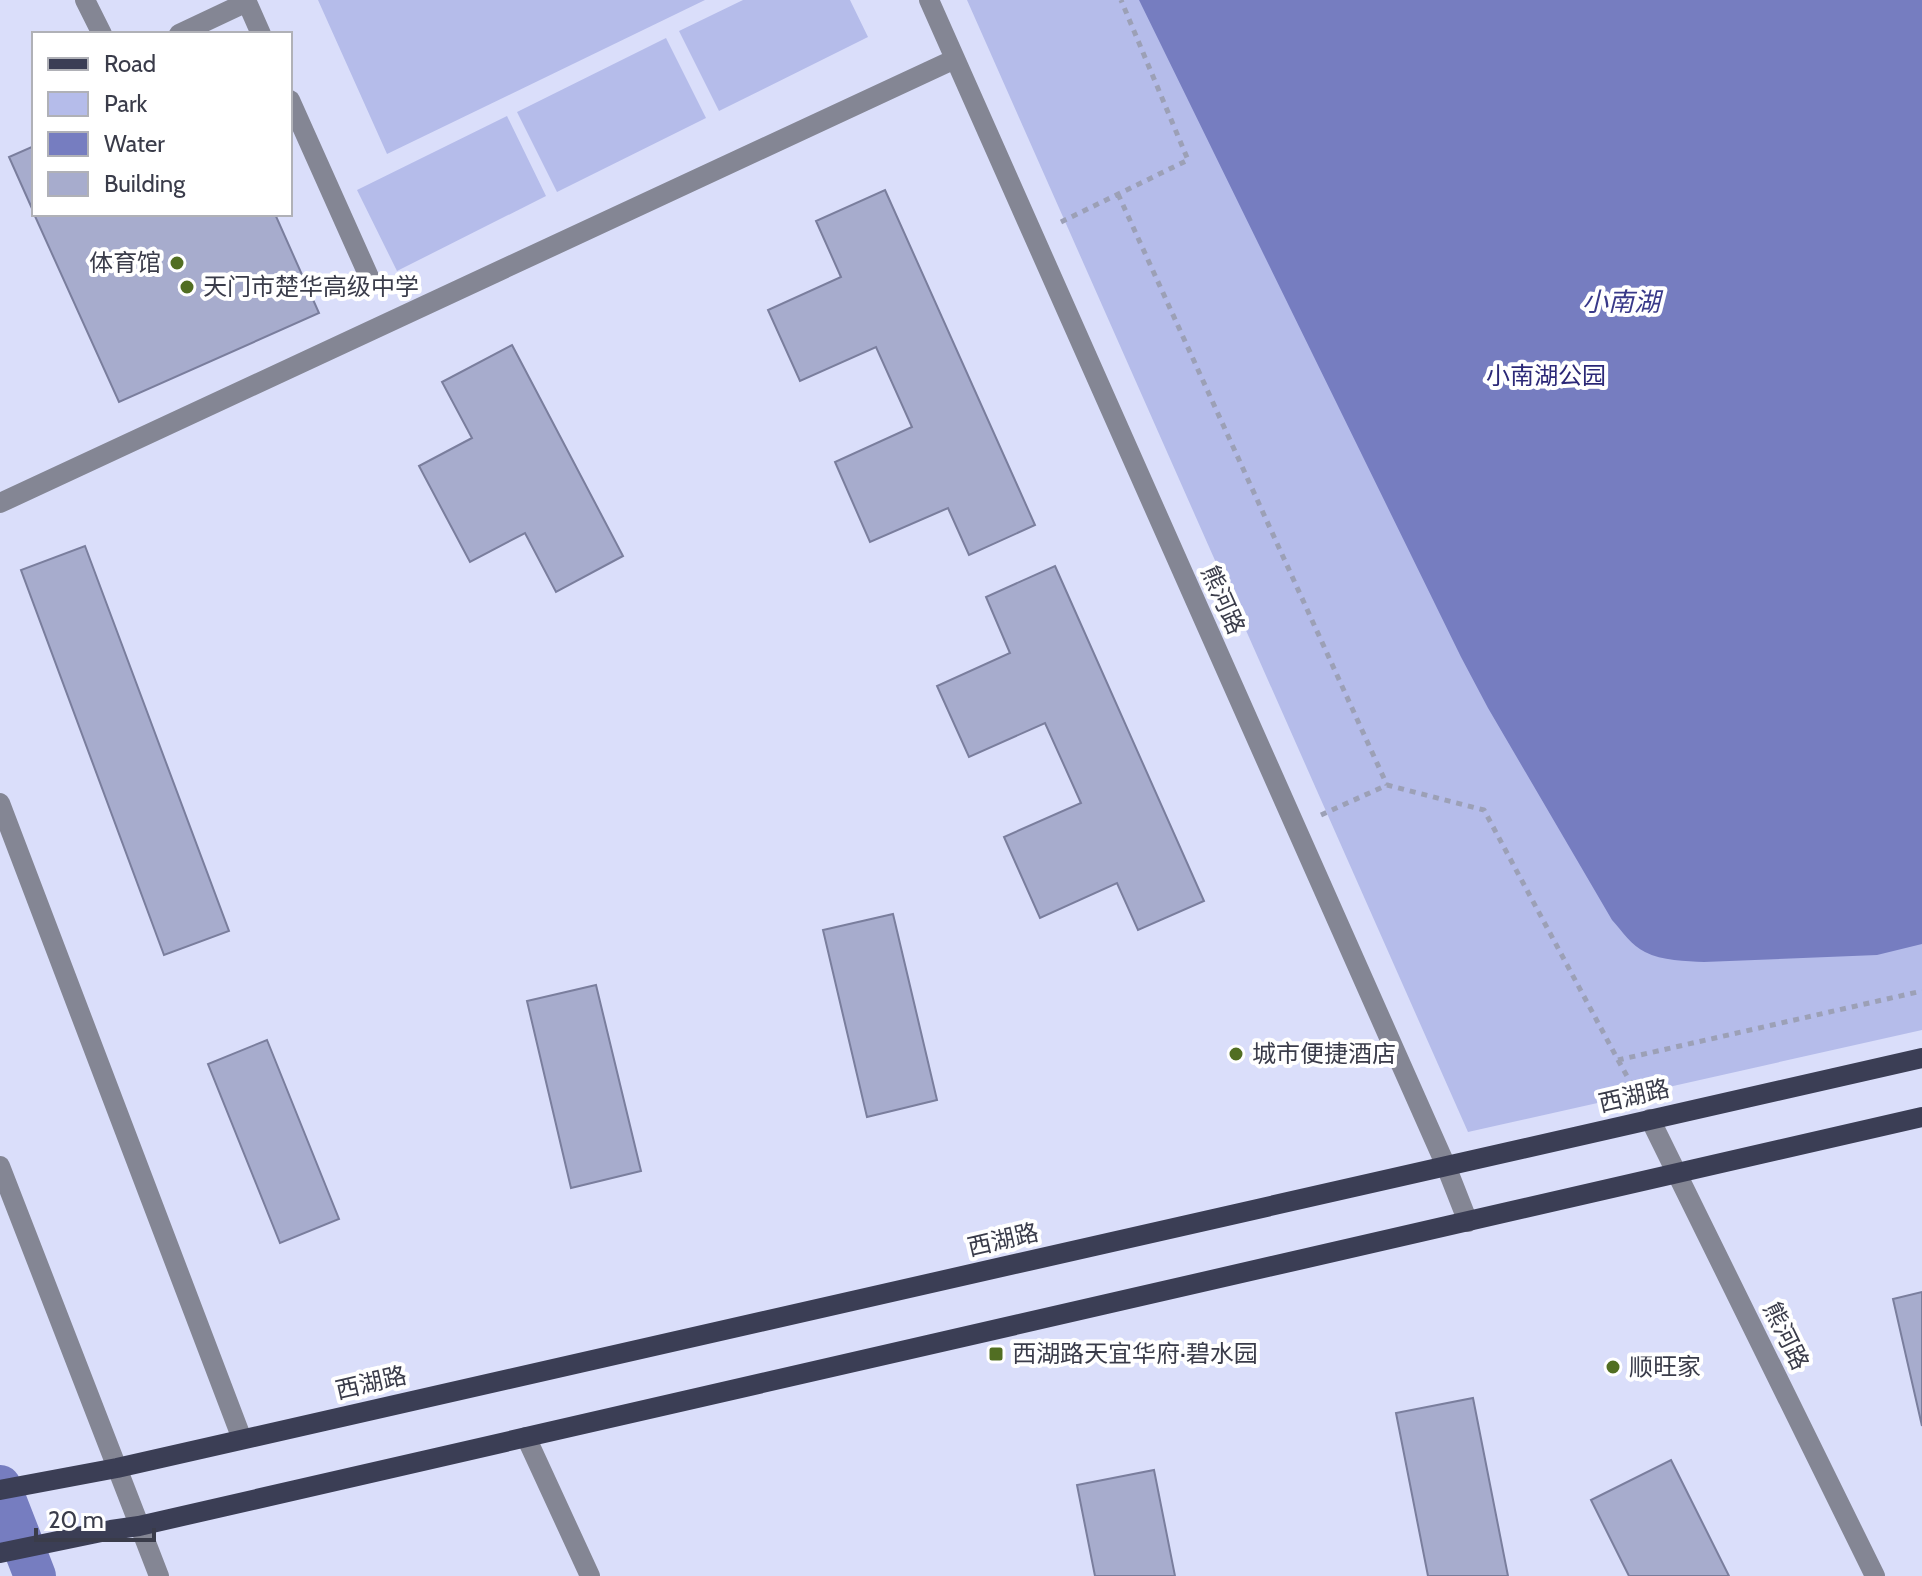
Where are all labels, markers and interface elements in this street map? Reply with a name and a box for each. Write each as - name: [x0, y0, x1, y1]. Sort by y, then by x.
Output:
- legend: [32, 32, 292, 216]
- text: Road: [104, 49, 156, 78]
- text: Park: [104, 89, 147, 118]
- text: Water: [104, 129, 165, 158]
- text: Building: [104, 169, 186, 198]
- place label: 体育馆: [89, 248, 161, 277]
- marker: 体育馆: [168, 254, 186, 272]
- place label: 天门市楚华高级中学: [203, 272, 419, 301]
- marker: 天门市楚华高级中学: [178, 278, 196, 296]
- water label: 小南湖: [1582, 286, 1664, 318]
- park label: 小南湖公园: [1486, 361, 1606, 390]
- street label: 熊河路: [1196, 561, 1251, 639]
- place label: 城市便捷酒店: [1252, 1039, 1396, 1068]
- marker: 城市便捷酒店: [1227, 1045, 1245, 1063]
- street label: 西湖路: [1596, 1073, 1672, 1118]
- street label: 西湖路: [965, 1217, 1041, 1262]
- street label: 熊河路: [1758, 1297, 1815, 1374]
- place label: 西湖路天宜华府·碧水园: [1012, 1339, 1258, 1368]
- marker: 西湖路天宜华府·碧水园: [987, 1345, 1005, 1363]
- place label: 顺旺家: [1629, 1352, 1701, 1381]
- marker: 顺旺家: [1604, 1358, 1622, 1376]
- street label: 西湖路: [333, 1360, 409, 1405]
- scale bar: [36, 1492, 154, 1542]
- text: 20 m: [48, 1505, 104, 1534]

